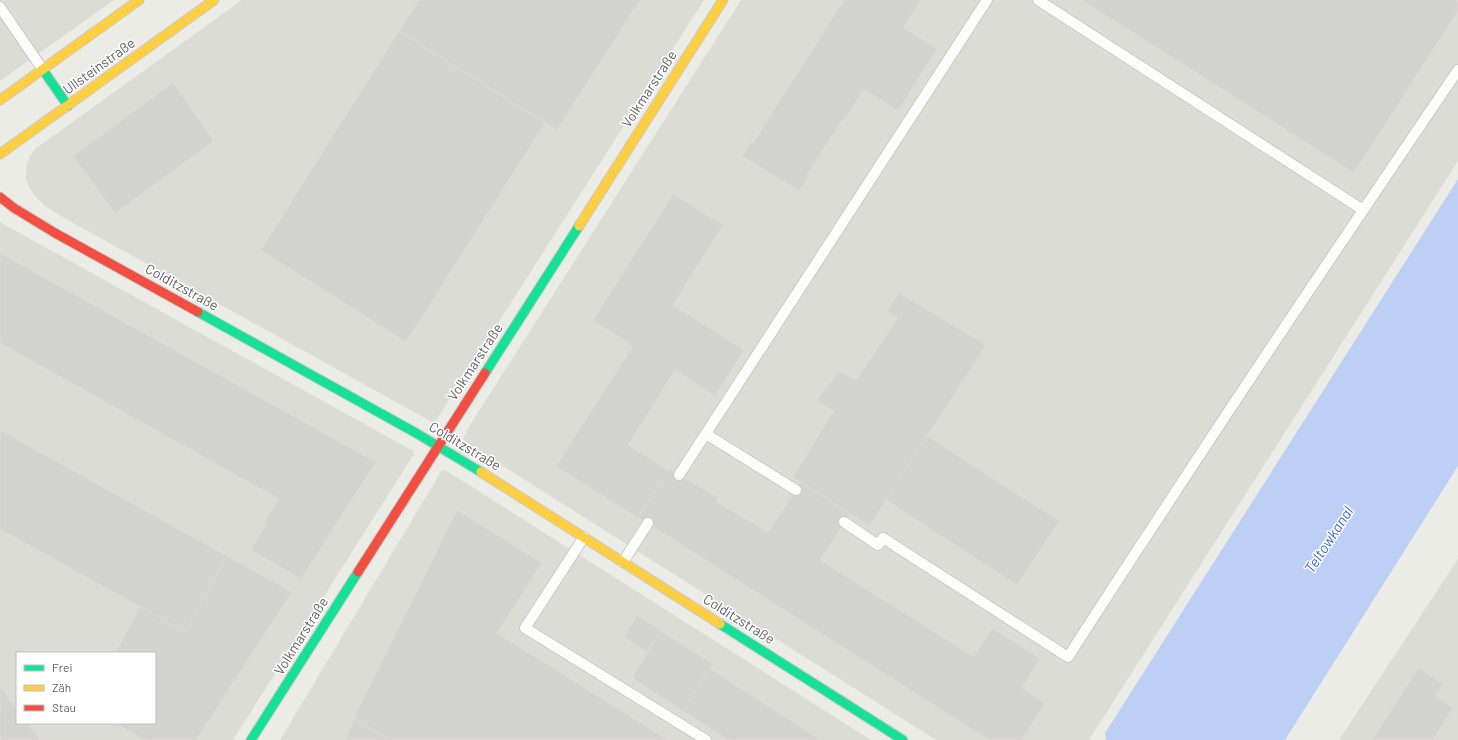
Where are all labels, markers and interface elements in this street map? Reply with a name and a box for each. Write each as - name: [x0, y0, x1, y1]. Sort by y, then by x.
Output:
- street label: Ullsteinstraße: [59, 34, 138, 97]
- street label: Volkmarstraße: [617, 47, 680, 130]
- street label: Colditzstraße: [143, 259, 222, 314]
- street label: Volkmarstraße: [443, 320, 506, 403]
- street label: Colditzstraße: [426, 417, 504, 474]
- water label: Teltowkanal: [1300, 502, 1357, 576]
- street label: Colditzstraße: [700, 590, 778, 647]
- street label: Volkmarstraße: [270, 594, 331, 678]
- legend: [16, 652, 156, 724]
- text: Frei: [52, 660, 72, 674]
- text: Zäh: [52, 680, 71, 694]
- text: Stau: [52, 700, 76, 714]

